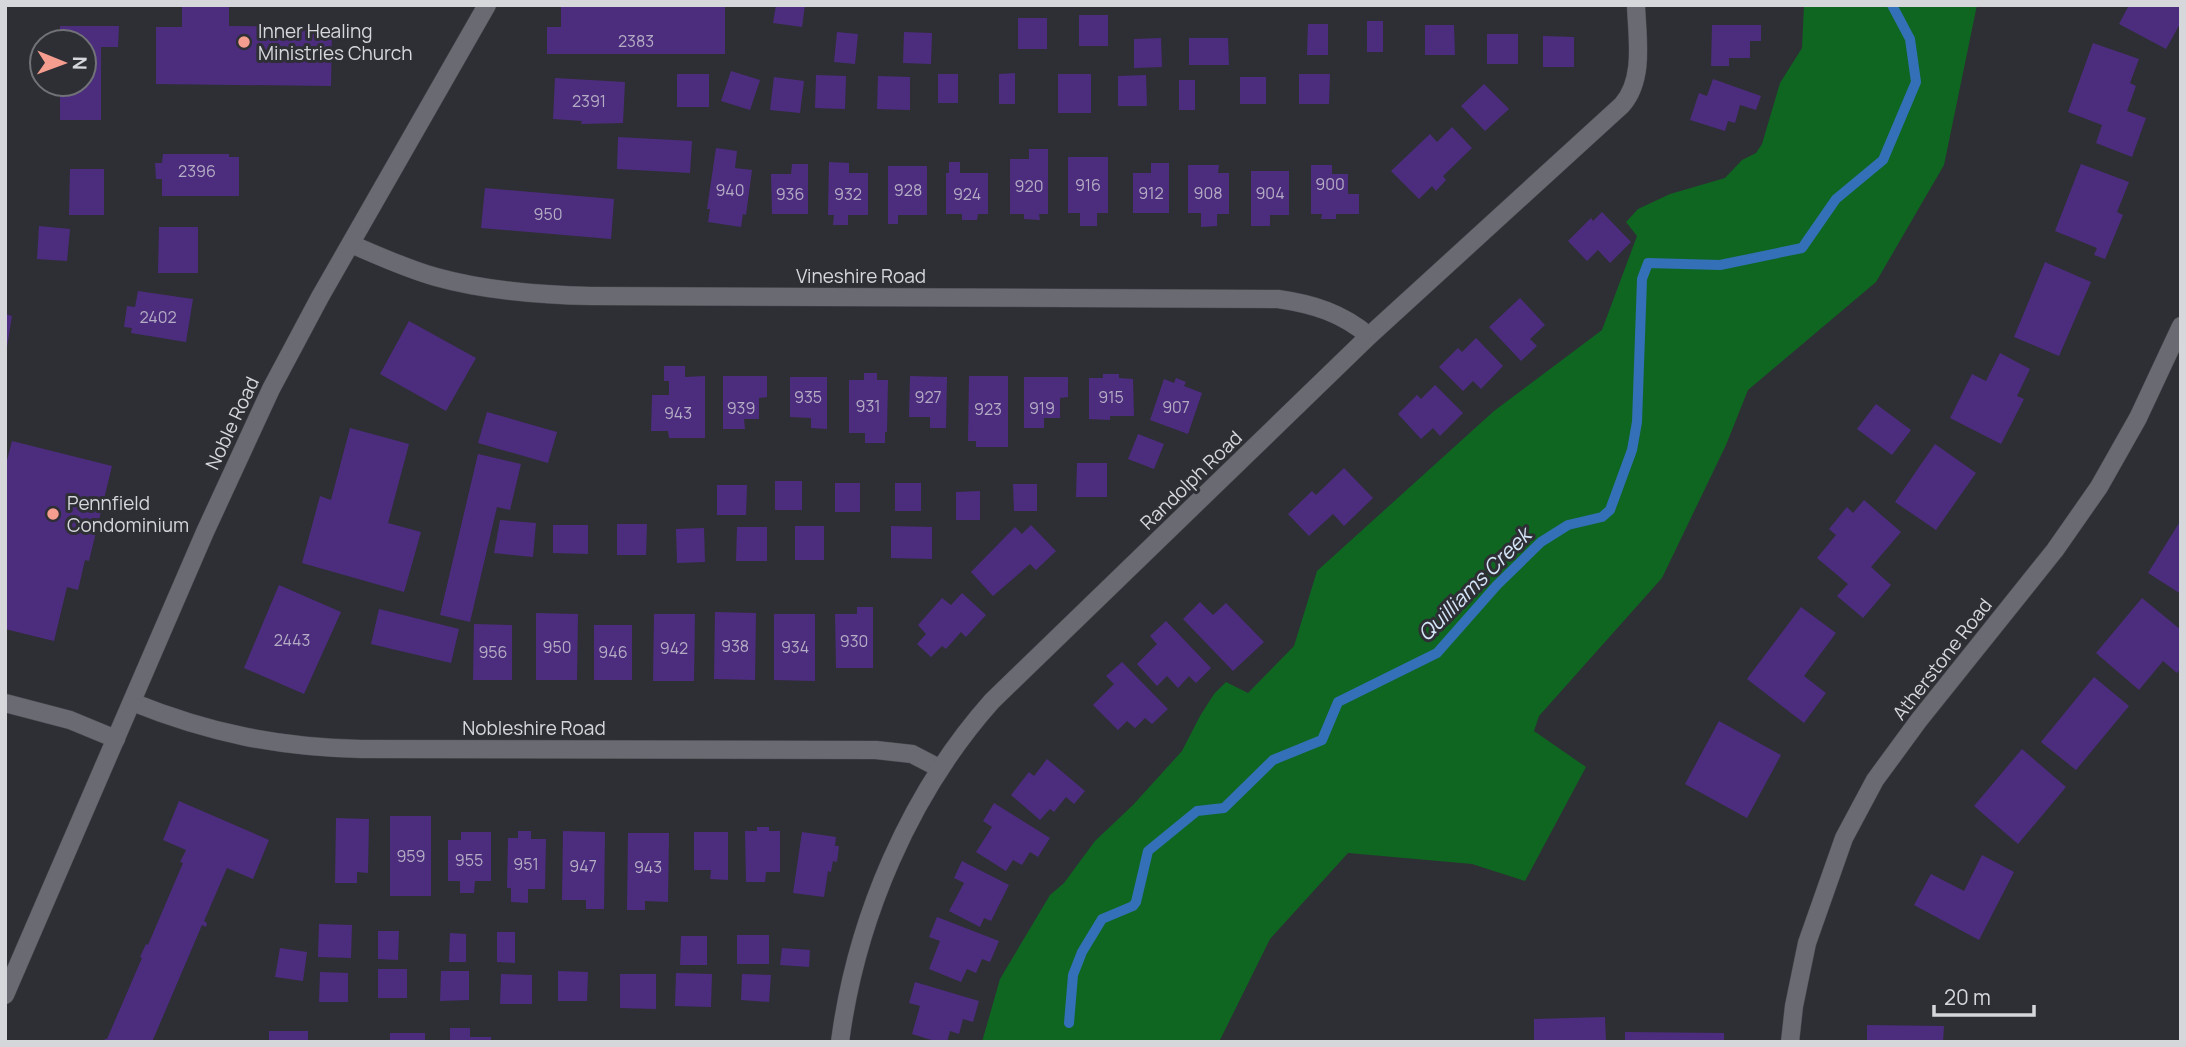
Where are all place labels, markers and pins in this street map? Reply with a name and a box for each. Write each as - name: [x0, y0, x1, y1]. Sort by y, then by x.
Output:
- place label: Inner Healing Ministries Church: [258, 18, 413, 66]
- marker: Inner Healing Ministries Church: [236, 34, 252, 50]
- place label: Pennfield Condominium: [67, 490, 189, 538]
- marker: Pennfield Condominium: [45, 506, 61, 522]

